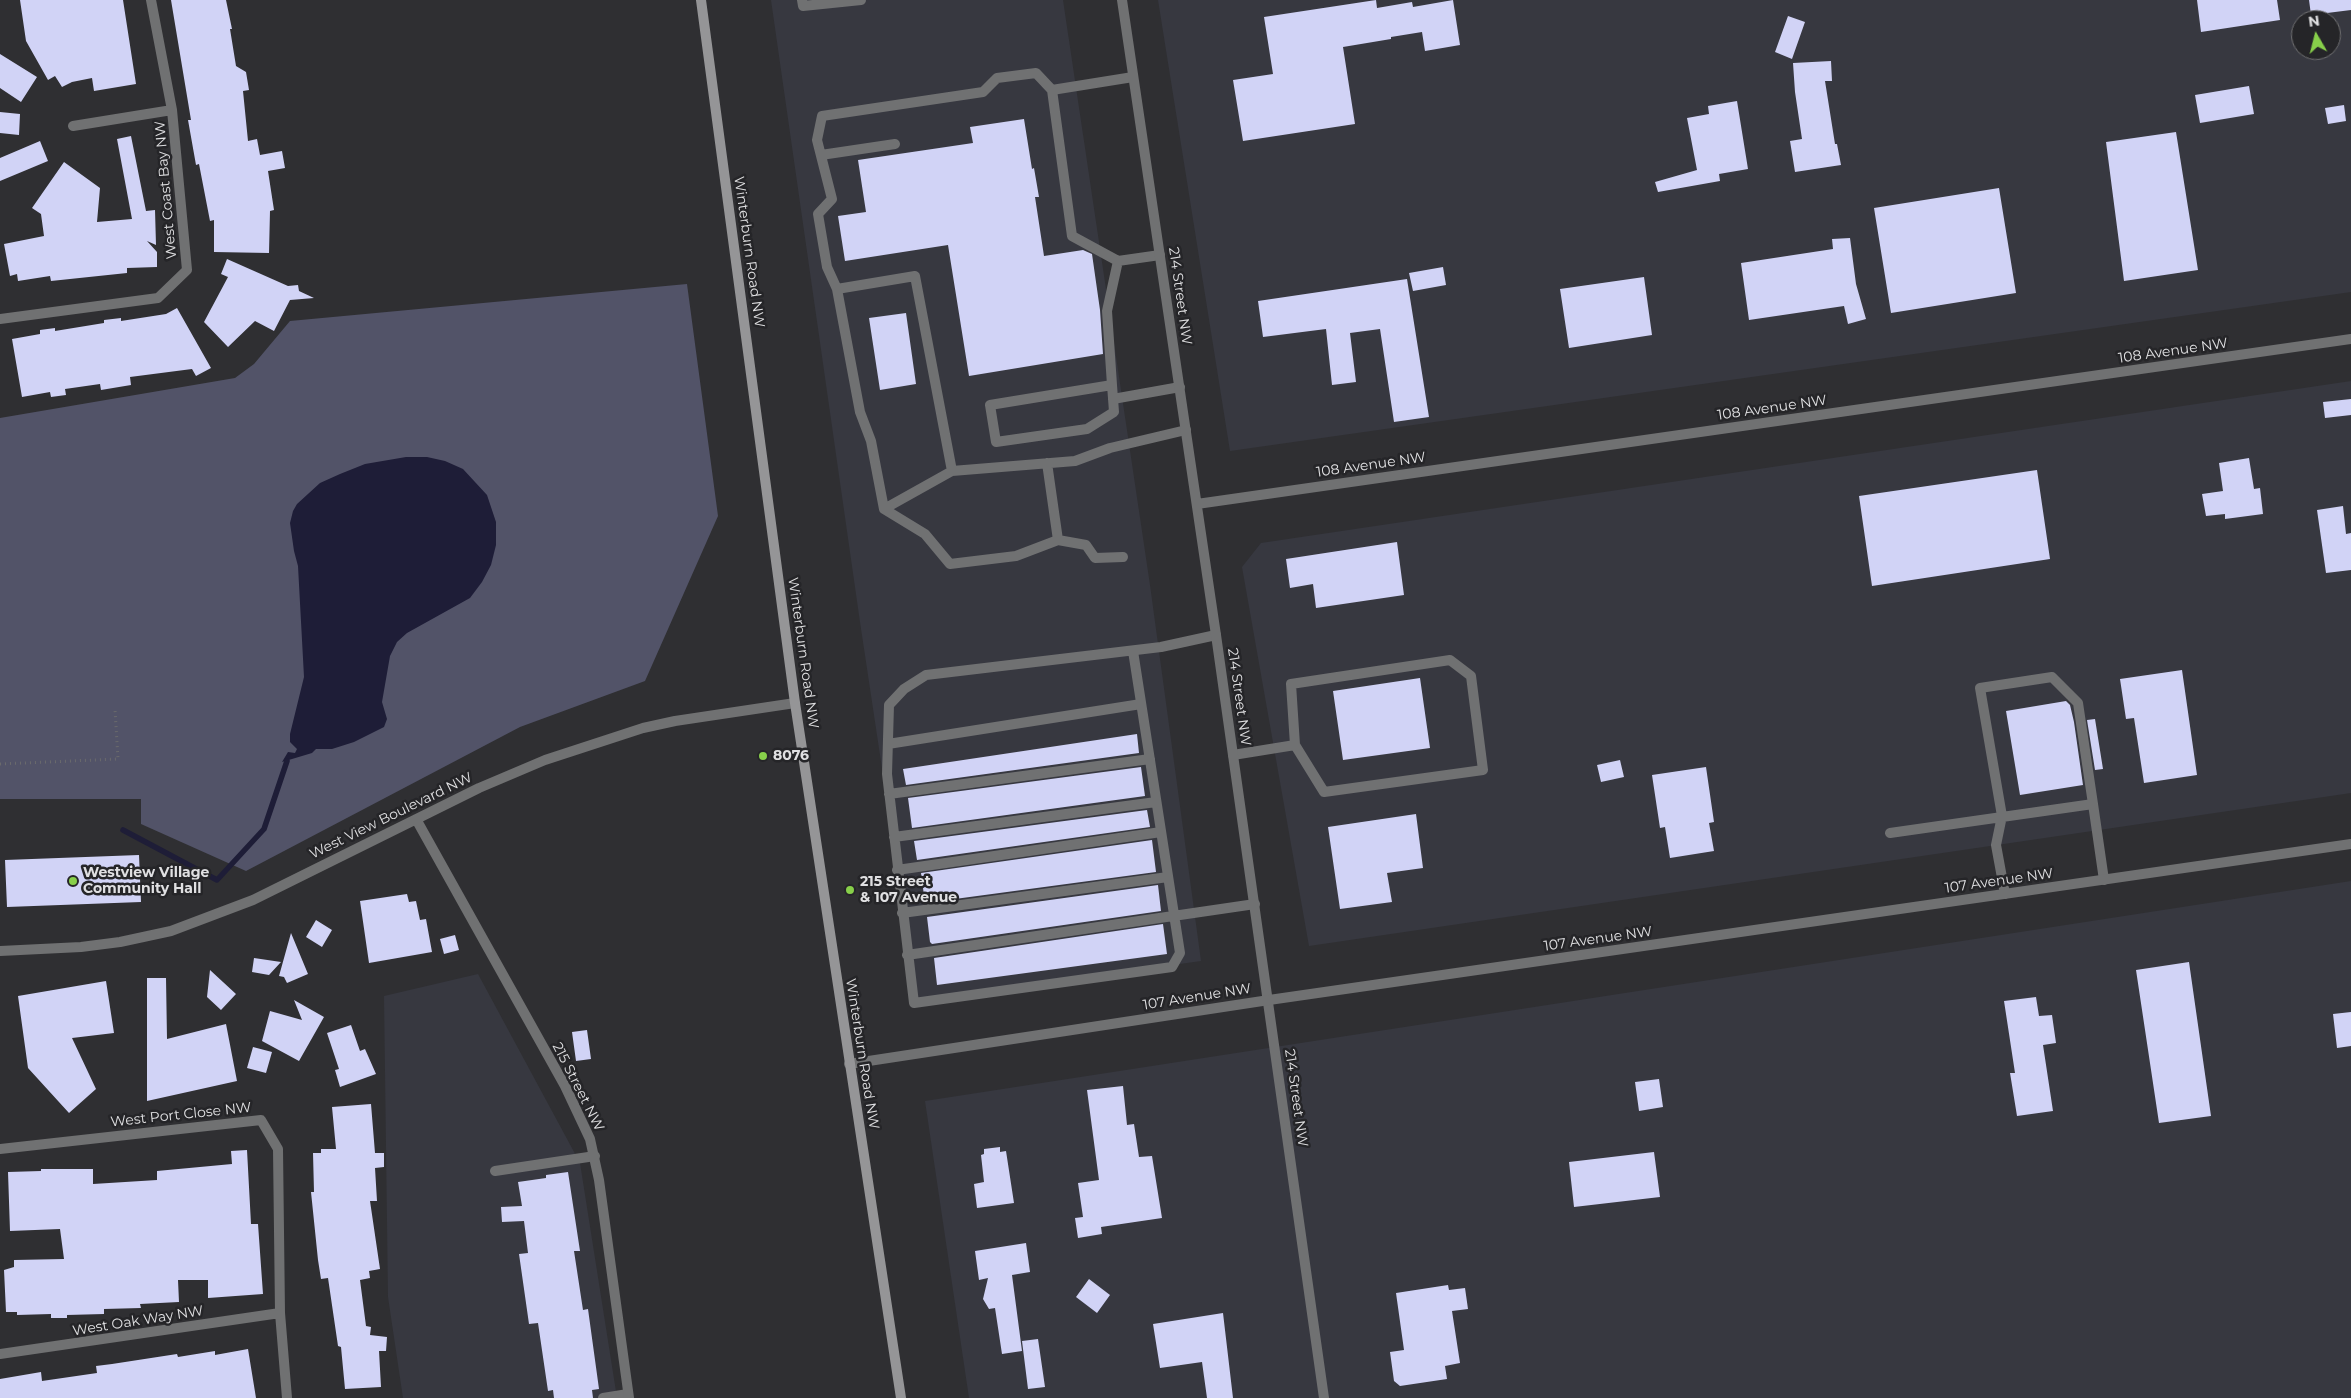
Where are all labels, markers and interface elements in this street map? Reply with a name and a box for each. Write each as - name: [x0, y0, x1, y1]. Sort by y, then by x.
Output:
- north arrow: [2291, 10, 2341, 60]
- text: N: [2307, 11, 2321, 31]
- street label: West Coast Bay NW: [152, 120, 180, 260]
- street label: Winterburn Road NW: [730, 175, 768, 329]
- street label: 214 Street NW: [1165, 246, 1195, 346]
- street label: 108 Avenue NW: [2117, 335, 2229, 367]
- street label: 108 Avenue NW: [1716, 392, 1828, 424]
- street label: 108 Avenue NW: [1315, 449, 1427, 481]
- street label: Winterburn Road NW: [784, 576, 822, 730]
- street label: 214 Street NW: [1224, 647, 1254, 747]
- place label: 8076: [773, 748, 809, 764]
- marker: 8076: [757, 750, 769, 762]
- street label: West View Boulevard NW: [307, 769, 475, 863]
- place label: Westview Village Community Hall: [83, 865, 209, 898]
- street label: 107 Avenue NW: [1944, 865, 2054, 897]
- place label: 215 Street & 107 Avenue: [860, 874, 957, 906]
- marker: Westview Village Community Hall: [67, 875, 79, 887]
- marker: 215 Street & 107 Avenue: [844, 884, 856, 896]
- street label: 107 Avenue NW: [1543, 923, 1653, 955]
- street label: Winterburn Road NW: [842, 977, 882, 1131]
- street label: 107 Avenue NW: [1142, 980, 1252, 1014]
- street label: 215 Street NW: [548, 1040, 608, 1134]
- street label: 214 Street NW: [1281, 1048, 1311, 1148]
- street label: West Port Close NW: [110, 1099, 252, 1131]
- street label: West Oak Way NW: [71, 1302, 205, 1340]

